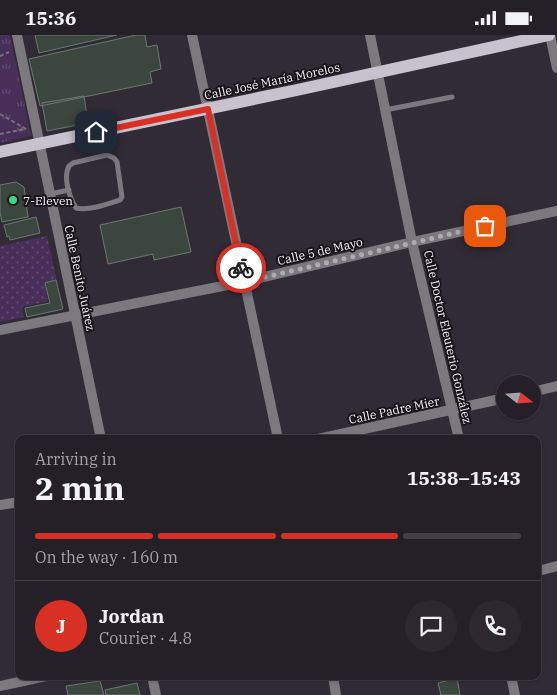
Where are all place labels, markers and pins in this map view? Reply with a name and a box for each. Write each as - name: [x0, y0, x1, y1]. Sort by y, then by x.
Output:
- pin: [75, 111, 117, 153]
- place label: 7-Eleven: [23, 193, 73, 208]
- marker: 7-Eleven: [7, 194, 19, 206]
- pin: [464, 205, 506, 247]

